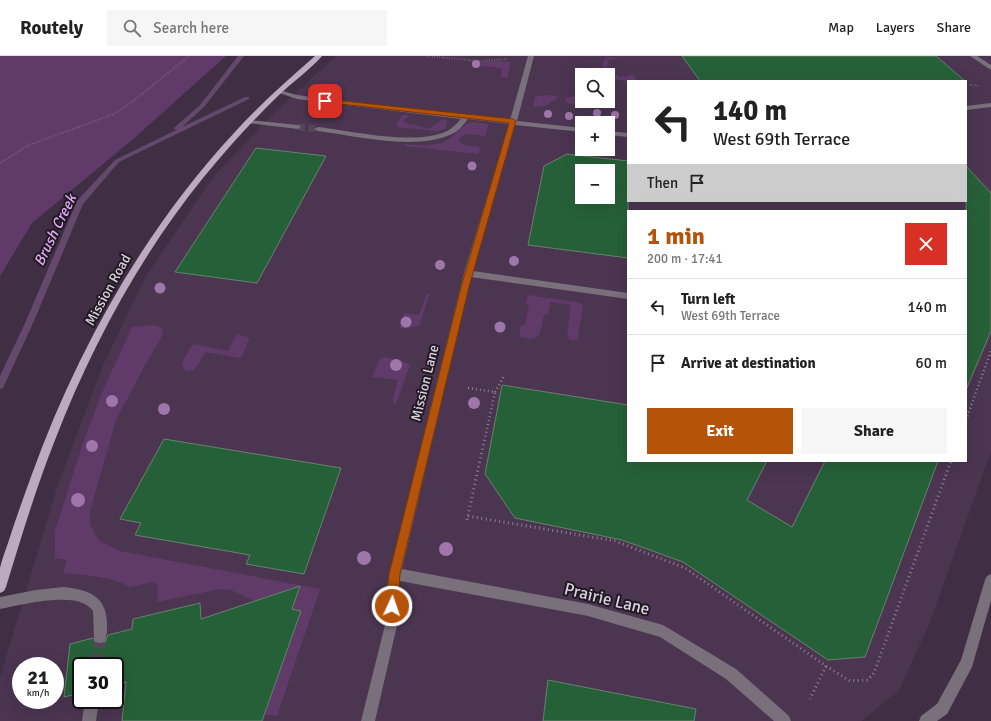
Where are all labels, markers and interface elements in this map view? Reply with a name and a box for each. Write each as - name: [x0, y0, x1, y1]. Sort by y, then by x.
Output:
- search box: [107, 10, 387, 46]
- text: Routely: [20, 16, 83, 40]
- icon: search: [121, 17, 143, 39]
- text: Search here: [153, 19, 229, 37]
- text: Map: [828, 19, 854, 36]
- text: Layers: [876, 19, 915, 36]
- text: Share: [937, 19, 971, 36]
- map controls: [575, 68, 615, 204]
- button: search: [575, 68, 615, 108]
- pin: [308, 84, 342, 118]
- icon: arrive: [314, 90, 336, 112]
- text: 140 m: [713, 94, 787, 128]
- icon: left: [647, 96, 699, 148]
- button: +: [575, 116, 615, 156]
- text: West 69th Terrace: [713, 128, 850, 150]
- button: −: [575, 164, 615, 204]
- icon: arrive: [686, 172, 708, 194]
- text: Then: [647, 174, 678, 192]
- water label: Brush Creek: [30, 190, 81, 269]
- text: 1 min: [647, 221, 705, 251]
- button: close: [905, 223, 947, 265]
- street label: Mission Road: [81, 251, 135, 329]
- text: 200 m · 17:41: [647, 251, 723, 267]
- text: Turn left: [681, 290, 735, 308]
- icon: left: [647, 296, 669, 318]
- text: 140 m: [907, 298, 947, 316]
- text: West 69th Terrace: [681, 308, 780, 324]
- street label: Mission Lane: [407, 343, 443, 423]
- icon: arrive: [647, 352, 669, 374]
- text: Arrive at destination: [681, 354, 816, 372]
- text: 60 m: [916, 354, 947, 372]
- button: Exit: [647, 408, 793, 454]
- button: Share: [801, 408, 947, 454]
- street label: Prairie Lane: [562, 578, 652, 620]
- position arrow: [371, 585, 413, 627]
- speed limit sign: 30: [72, 657, 124, 709]
- text: 21: [27, 665, 49, 690]
- text: km/h: [27, 687, 49, 699]

